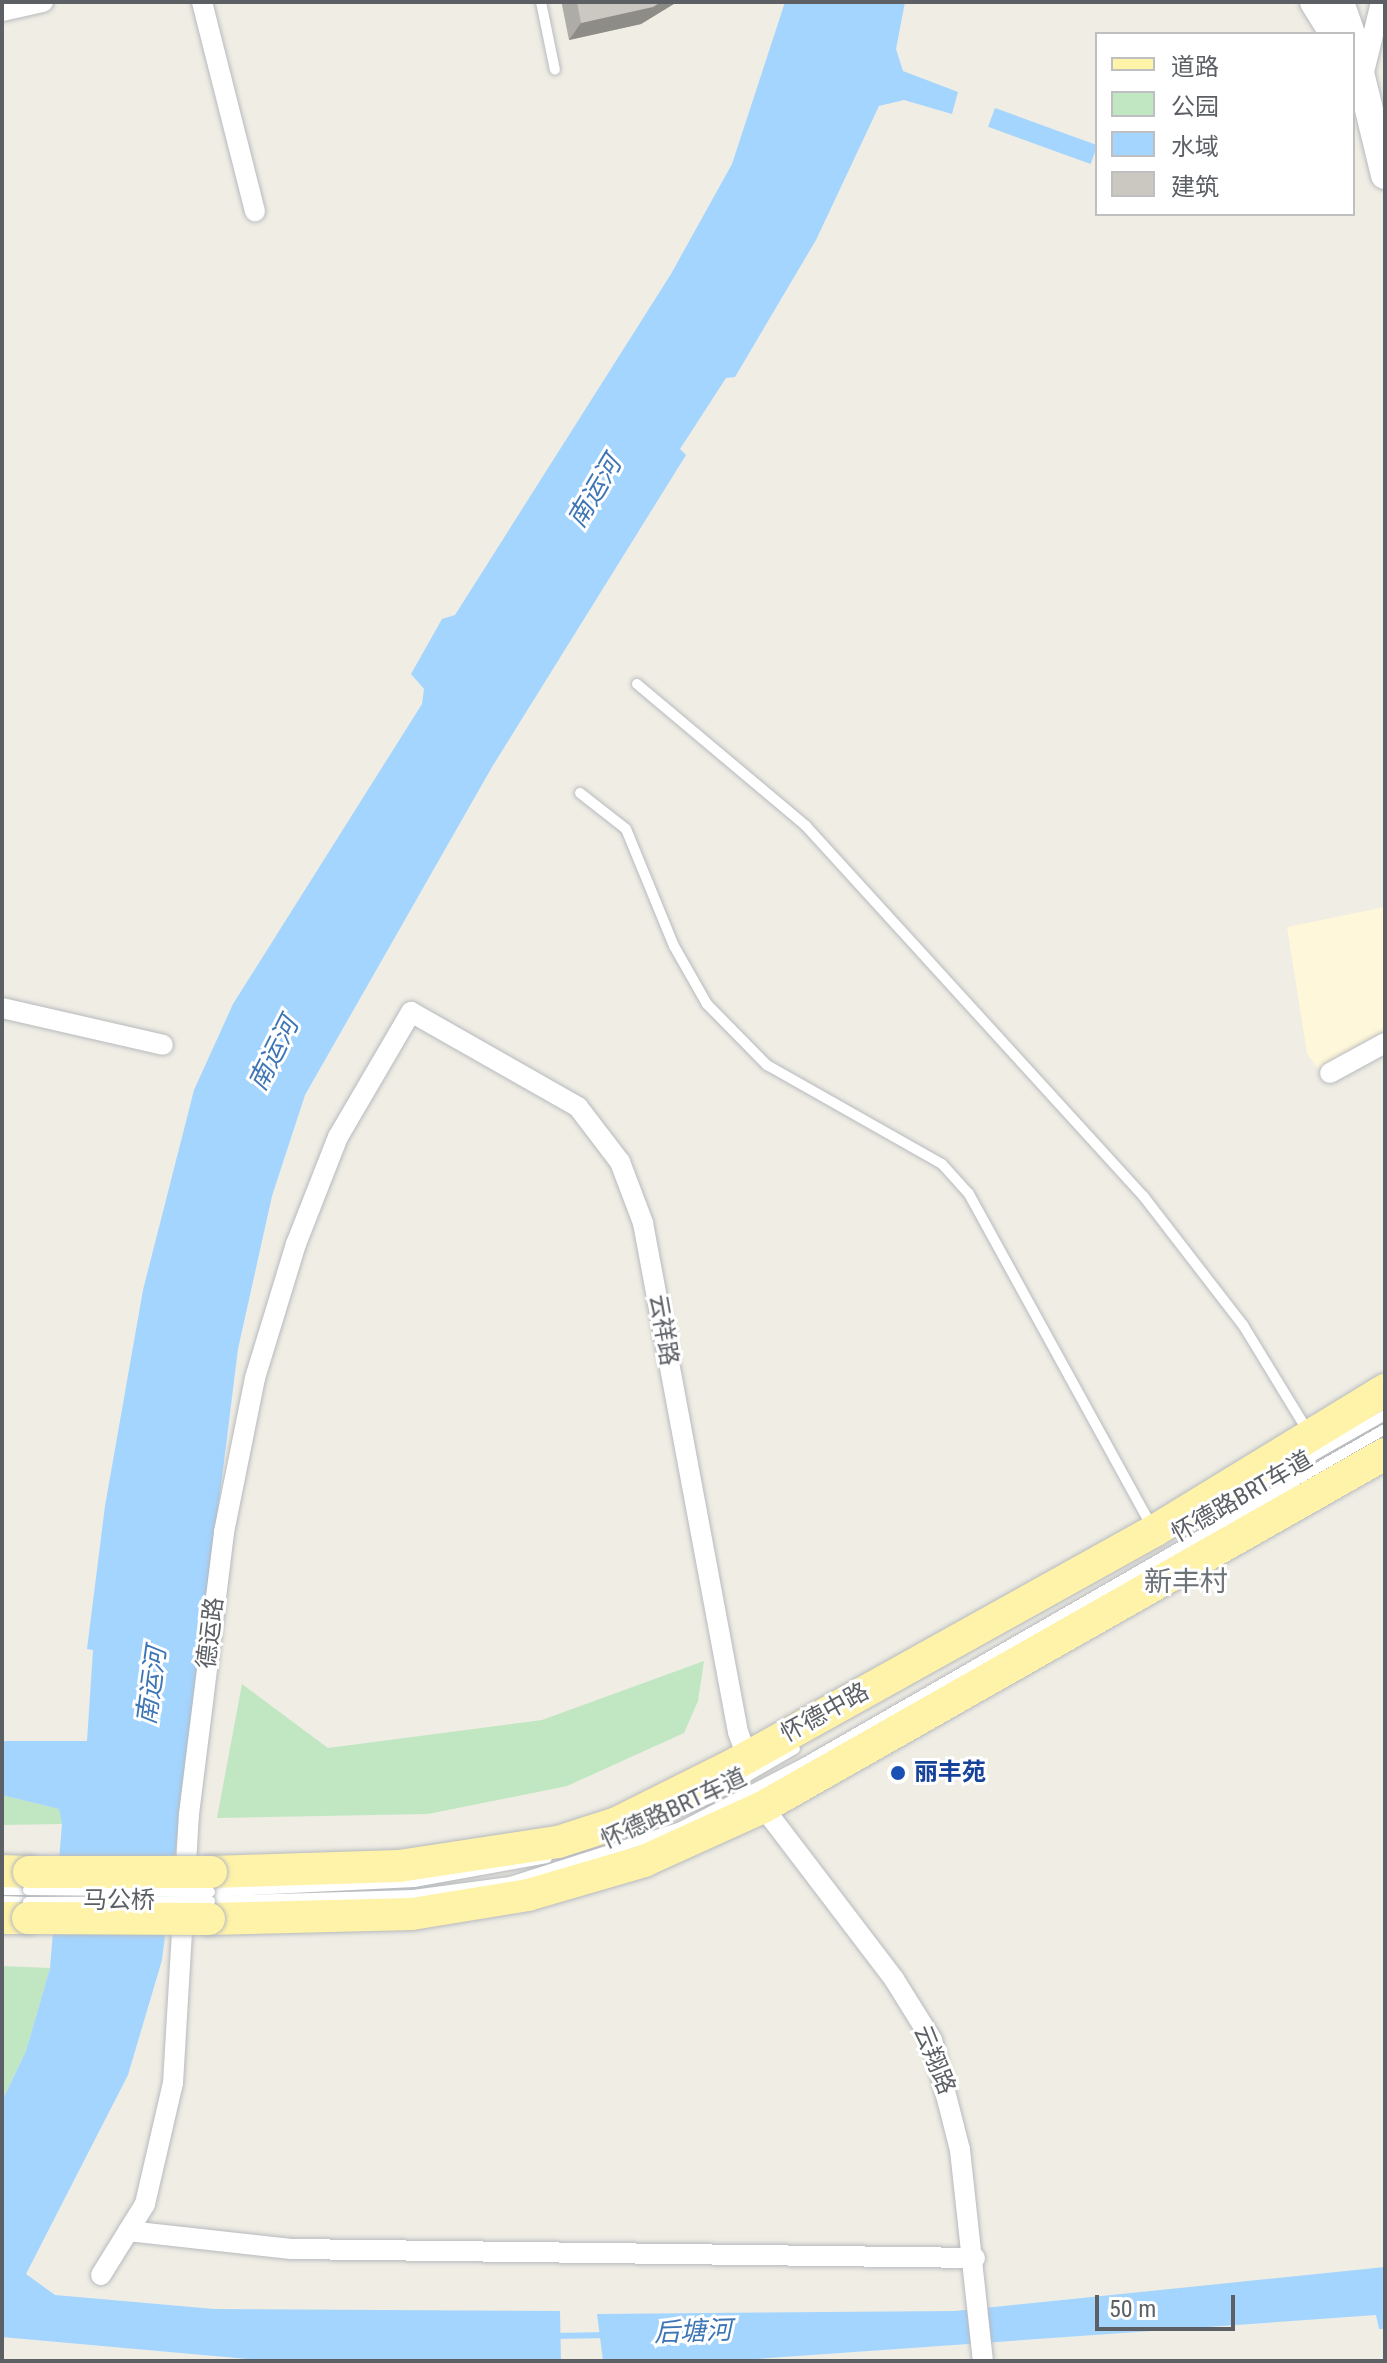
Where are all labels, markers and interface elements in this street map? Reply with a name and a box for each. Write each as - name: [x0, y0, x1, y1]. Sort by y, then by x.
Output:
- legend: [1095, 32, 1355, 216]
- text: 道路: [1171, 53, 1219, 81]
- text: 公园: [1171, 93, 1219, 121]
- text: 水域: [1171, 133, 1219, 161]
- text: 建筑: [1171, 173, 1219, 201]
- water label: 南运河: [562, 451, 628, 533]
- water label: 南运河: [242, 1012, 306, 1096]
- street label: 云祥路: [643, 1292, 683, 1368]
- street label: 怀德路BRT车道: [1167, 1445, 1317, 1549]
- district label: 新丰村: [1144, 1565, 1228, 1599]
- street label: 德运路: [192, 1596, 230, 1670]
- water label: 南运河: [131, 1645, 173, 1727]
- street label: 怀德中路: [776, 1677, 874, 1749]
- place label: 丽丰苑: [914, 1759, 986, 1787]
- street label: 怀德路BRT车道: [597, 1763, 751, 1855]
- marker: 丽丰苑: [889, 1764, 907, 1782]
- street label: 马公桥: [83, 1887, 155, 1915]
- street label: 云翔路: [907, 2021, 961, 2099]
- scale bar: [1099, 2279, 1239, 2329]
- text: 50 m: [1109, 2295, 1156, 2323]
- water label: 后塘河: [653, 2315, 733, 2349]

